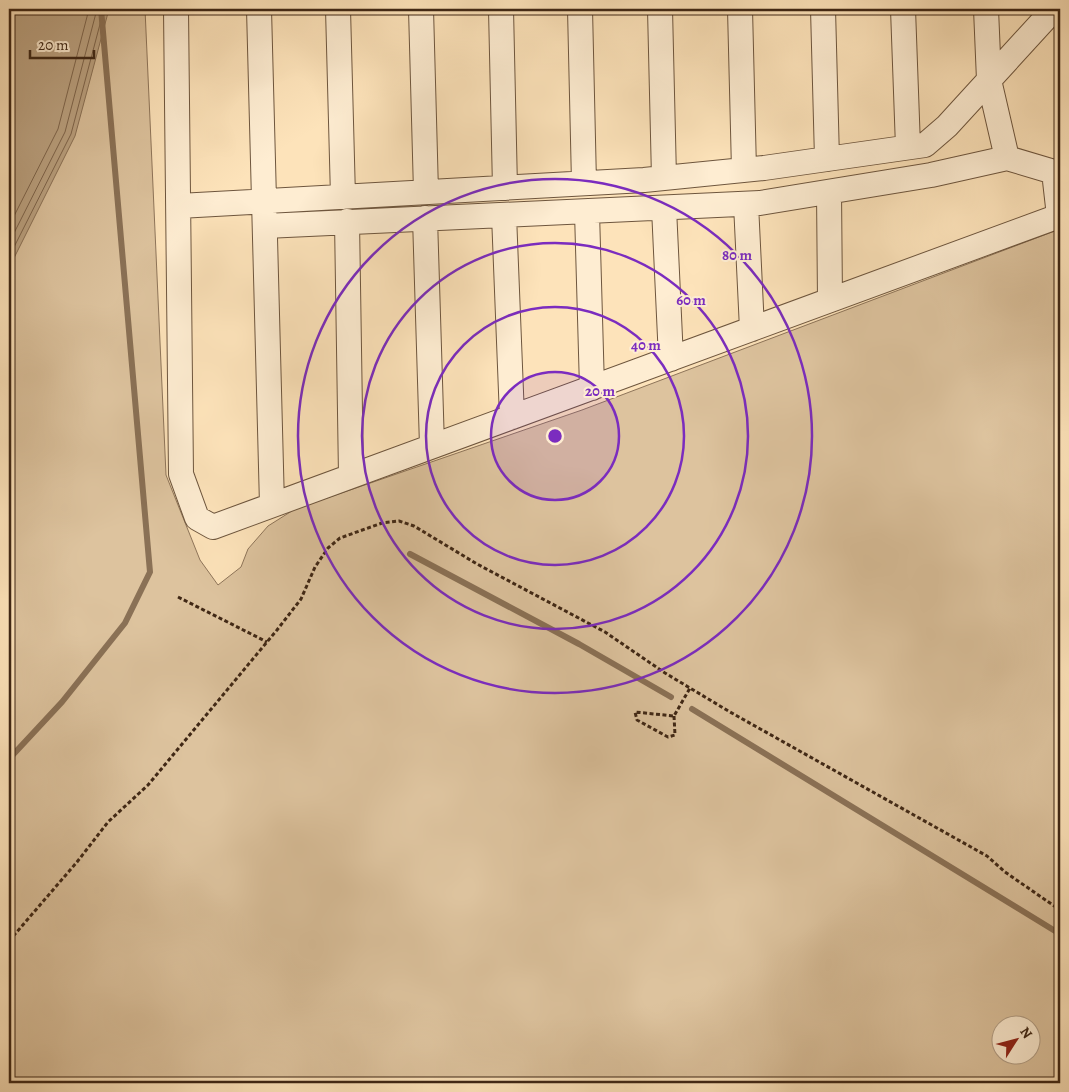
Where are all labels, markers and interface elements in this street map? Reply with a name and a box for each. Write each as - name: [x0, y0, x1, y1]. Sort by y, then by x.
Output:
- scale bar: [30, 28, 94, 60]
- text: 20 m: [38, 35, 69, 55]
- text: 80 m: [722, 245, 752, 265]
- text: 60 m: [676, 290, 706, 310]
- text: 40 m: [631, 335, 661, 355]
- text: 20 m: [585, 381, 615, 401]
- centre of rings: [546, 427, 564, 445]
- north arrow: [992, 1014, 1042, 1064]
- text: N: [1015, 1023, 1037, 1042]

